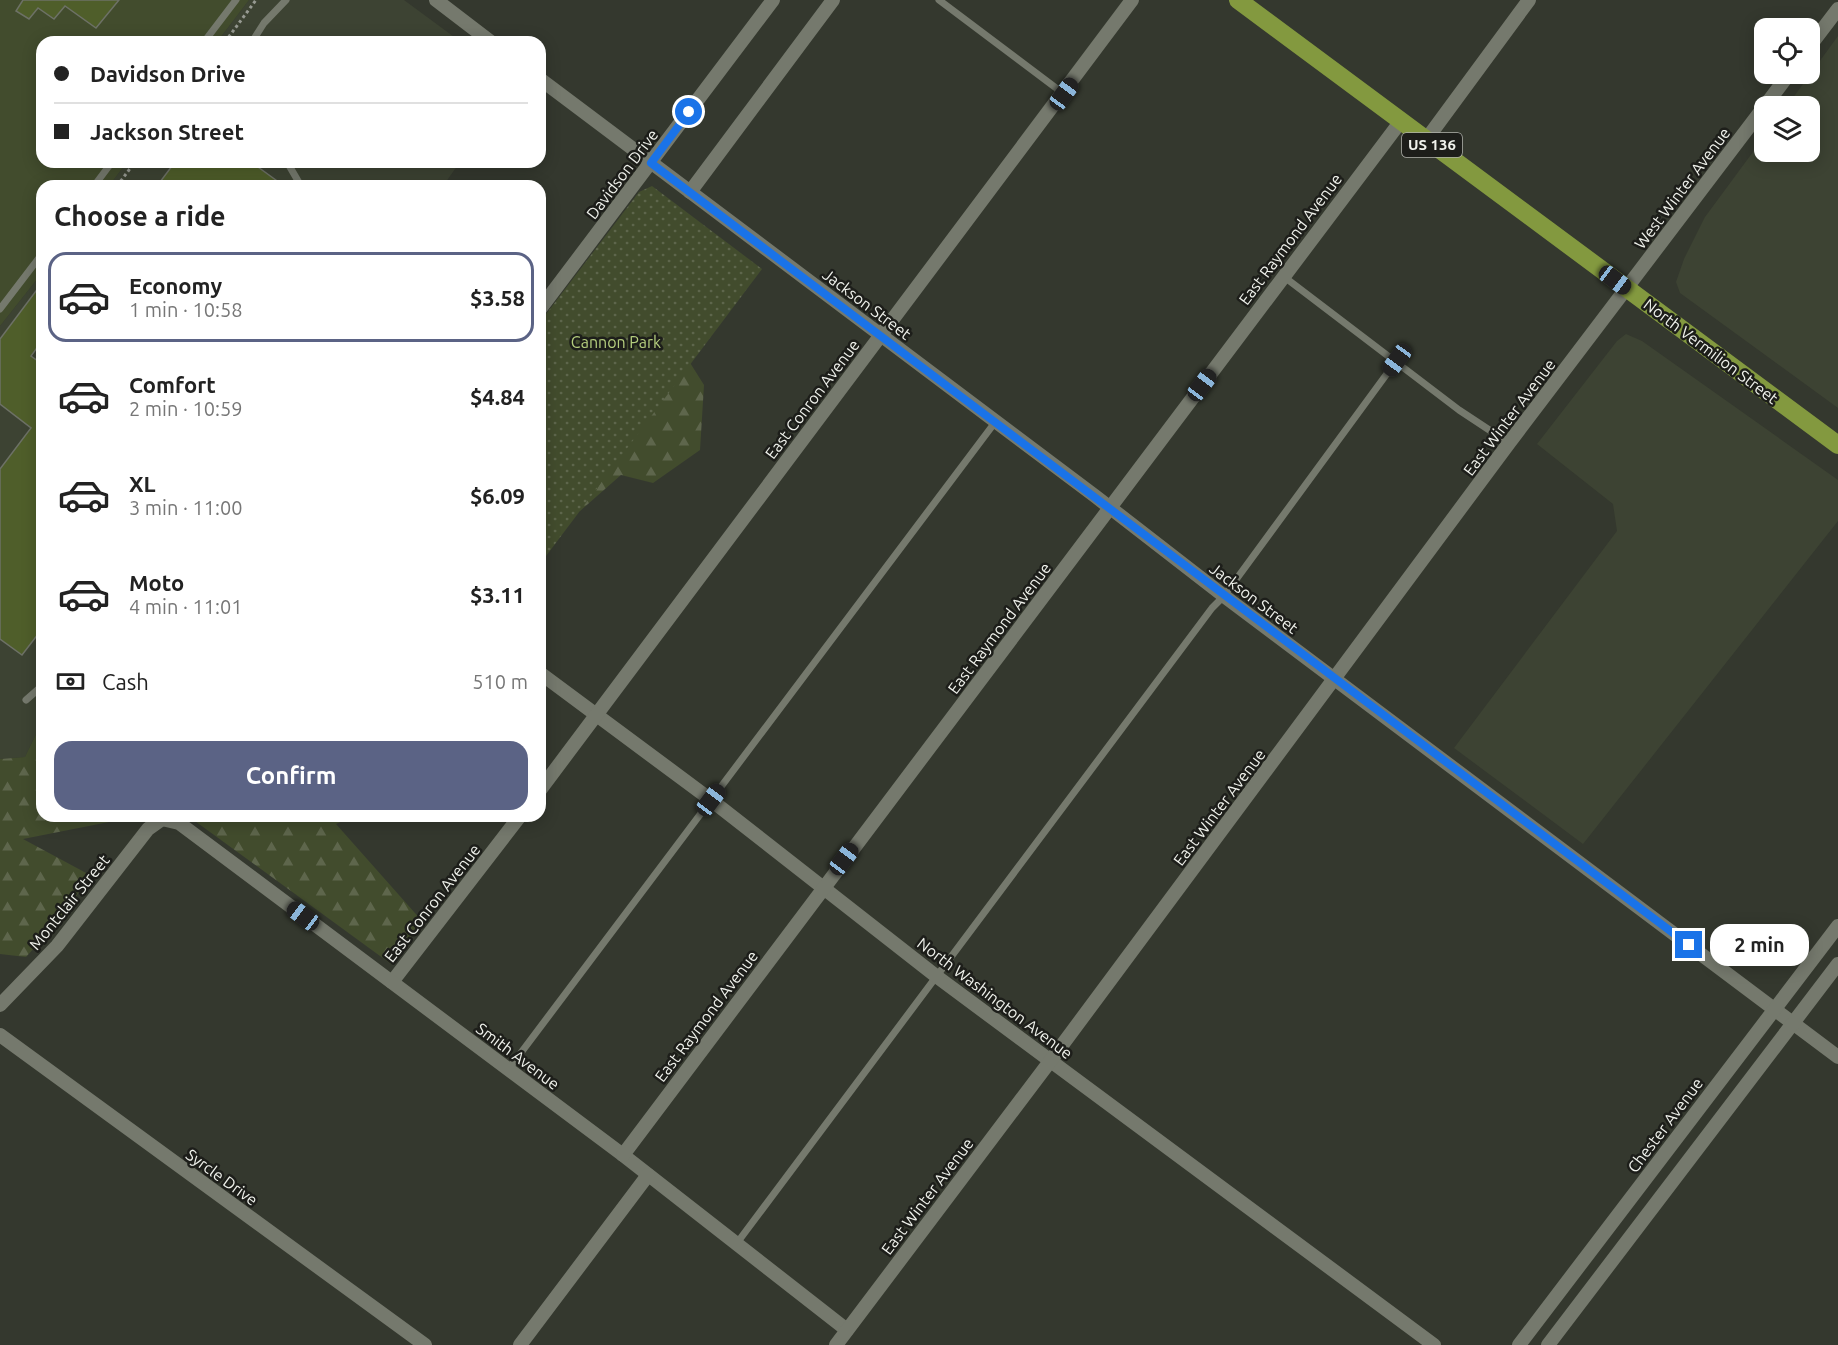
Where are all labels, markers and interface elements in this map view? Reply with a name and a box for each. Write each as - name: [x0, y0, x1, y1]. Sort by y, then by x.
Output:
- map controls: [1754, 18, 1820, 162]
- button: locate: [1754, 18, 1820, 84]
- text: Davidson Drive: [90, 61, 246, 86]
- car: [1046, 74, 1082, 114]
- button: layers: [1754, 96, 1820, 162]
- route start: [675, 98, 702, 125]
- text: Jackson Street: [90, 119, 244, 144]
- street label: West Winter Avenue: [1631, 124, 1733, 252]
- street label: Davidson Drive: [582, 126, 662, 222]
- road number: US 136: [1402, 133, 1462, 157]
- street label: East Raymond Avenue: [1235, 170, 1345, 308]
- text: Choose a ride: [54, 201, 226, 231]
- car: [1595, 262, 1635, 298]
- street label: Jackson Street: [819, 265, 915, 343]
- icon: car: [57, 270, 111, 324]
- text: Economy: [129, 273, 222, 298]
- text: $3.58: [470, 285, 525, 310]
- street label: North Vermilion Street: [1640, 295, 1782, 408]
- text: 1 min · 10:58: [129, 298, 243, 321]
- park label: Cannon Park: [571, 333, 661, 351]
- street label: East Conron Avenue: [761, 336, 863, 462]
- car: [1379, 340, 1415, 380]
- street label: East Winter Avenue: [1459, 355, 1559, 479]
- car: [1184, 365, 1220, 405]
- icon: car: [57, 369, 111, 423]
- text: Comfort: [129, 372, 216, 397]
- text: $4.84: [470, 384, 525, 409]
- text: 2 min · 10:59: [129, 397, 243, 420]
- icon: car: [57, 468, 111, 522]
- text: XL: [129, 471, 156, 496]
- text: $6.09: [470, 483, 525, 508]
- text: 3 min · 11:00: [129, 496, 243, 519]
- street label: East Raymond Avenue: [944, 559, 1054, 697]
- street label: Jackson Street: [1206, 559, 1302, 637]
- icon: car: [57, 567, 111, 621]
- text: Moto: [129, 570, 184, 595]
- text: $3.11: [470, 582, 525, 607]
- text: 4 min · 11:01: [129, 595, 243, 618]
- icon: cash: [54, 665, 87, 698]
- text: Cash: [102, 669, 149, 694]
- text: 510 m: [472, 670, 528, 693]
- button: Confirm: [54, 741, 528, 810]
- street label: East Winter Avenue: [1169, 745, 1269, 869]
- car: [693, 780, 729, 820]
- car: [826, 839, 862, 879]
- street label: East Conron Avenue: [380, 841, 484, 965]
- street label: Montclair Street: [25, 850, 113, 953]
- car: [283, 898, 323, 934]
- callout: 2 min: [1710, 924, 1809, 966]
- route end: [1675, 931, 1702, 958]
- text: 2 min: [1734, 933, 1785, 956]
- street label: North Washington Avenue: [914, 934, 1076, 1062]
- street label: East Raymond Avenue: [651, 947, 761, 1085]
- street label: Smith Avenue: [473, 1019, 563, 1093]
- street label: Chester Avenue: [1624, 1074, 1706, 1176]
- street label: East Winter Avenue: [877, 1134, 977, 1258]
- street label: Syrcle Drive: [183, 1145, 261, 1209]

